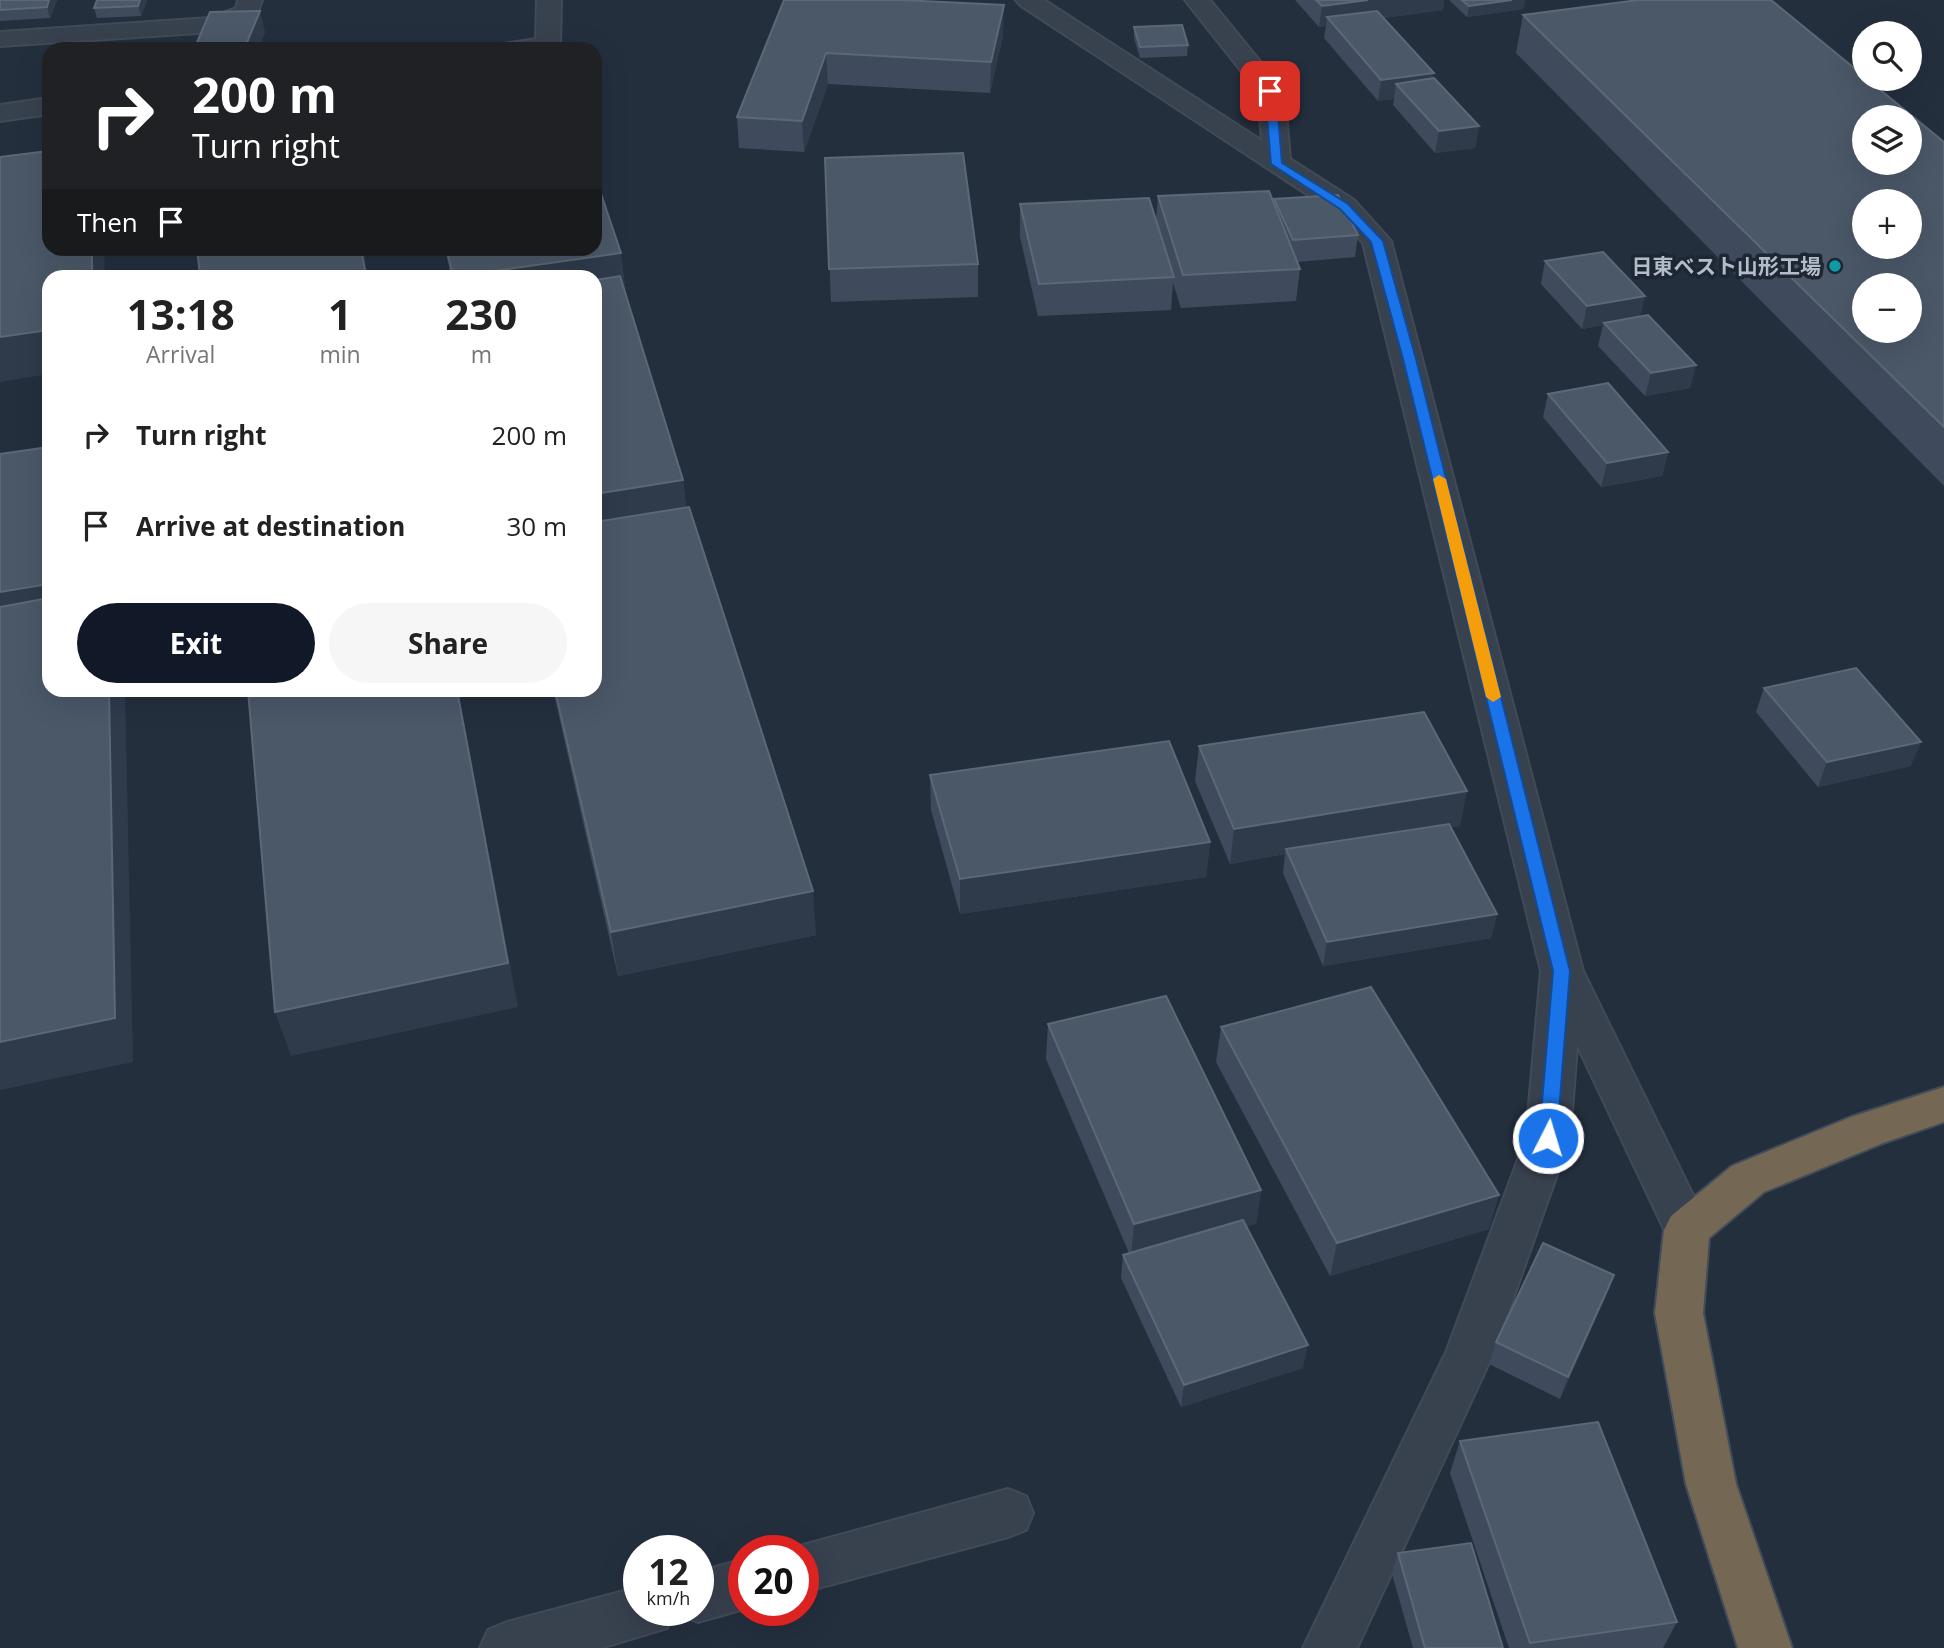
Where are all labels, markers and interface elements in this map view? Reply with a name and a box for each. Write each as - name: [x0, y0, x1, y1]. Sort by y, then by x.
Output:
- map controls: [1852, 21, 1922, 343]
- button: search: [1852, 21, 1922, 91]
- text: 200 m: [192, 61, 337, 127]
- pin: [1240, 61, 1300, 121]
- icon: right: [77, 70, 168, 161]
- icon: arrive: [1251, 72, 1289, 110]
- button: layers: [1852, 105, 1922, 175]
- text: Turn right: [192, 124, 340, 167]
- button: +: [1852, 189, 1922, 259]
- icon: arrive: [152, 203, 190, 241]
- text: Then: [77, 204, 138, 240]
- place label: 日東ベスト山形工場: [1632, 252, 1821, 280]
- marker: 日東ベスト山形工場: [1827, 258, 1843, 274]
- button: −: [1852, 273, 1922, 343]
- text: 13:18: [127, 285, 235, 342]
- text: 1: [328, 285, 352, 342]
- text: 230: [445, 285, 517, 342]
- text: Arrival: [146, 338, 215, 370]
- text: min: [319, 338, 361, 370]
- text: m: [471, 338, 492, 370]
- icon: right: [77, 416, 115, 454]
- text: Turn right: [136, 417, 267, 453]
- text: 200 m: [492, 417, 567, 453]
- icon: arrive: [77, 507, 115, 545]
- text: Arrive at destination: [136, 508, 405, 544]
- text: 30 m: [506, 508, 567, 544]
- button: Exit: [77, 603, 315, 683]
- button: Share: [329, 603, 567, 683]
- position arrow: [1511, 1101, 1585, 1175]
- speed limit sign: 20: [728, 1535, 819, 1626]
- text: 12: [648, 1548, 689, 1595]
- text: km/h: [647, 1586, 690, 1610]

